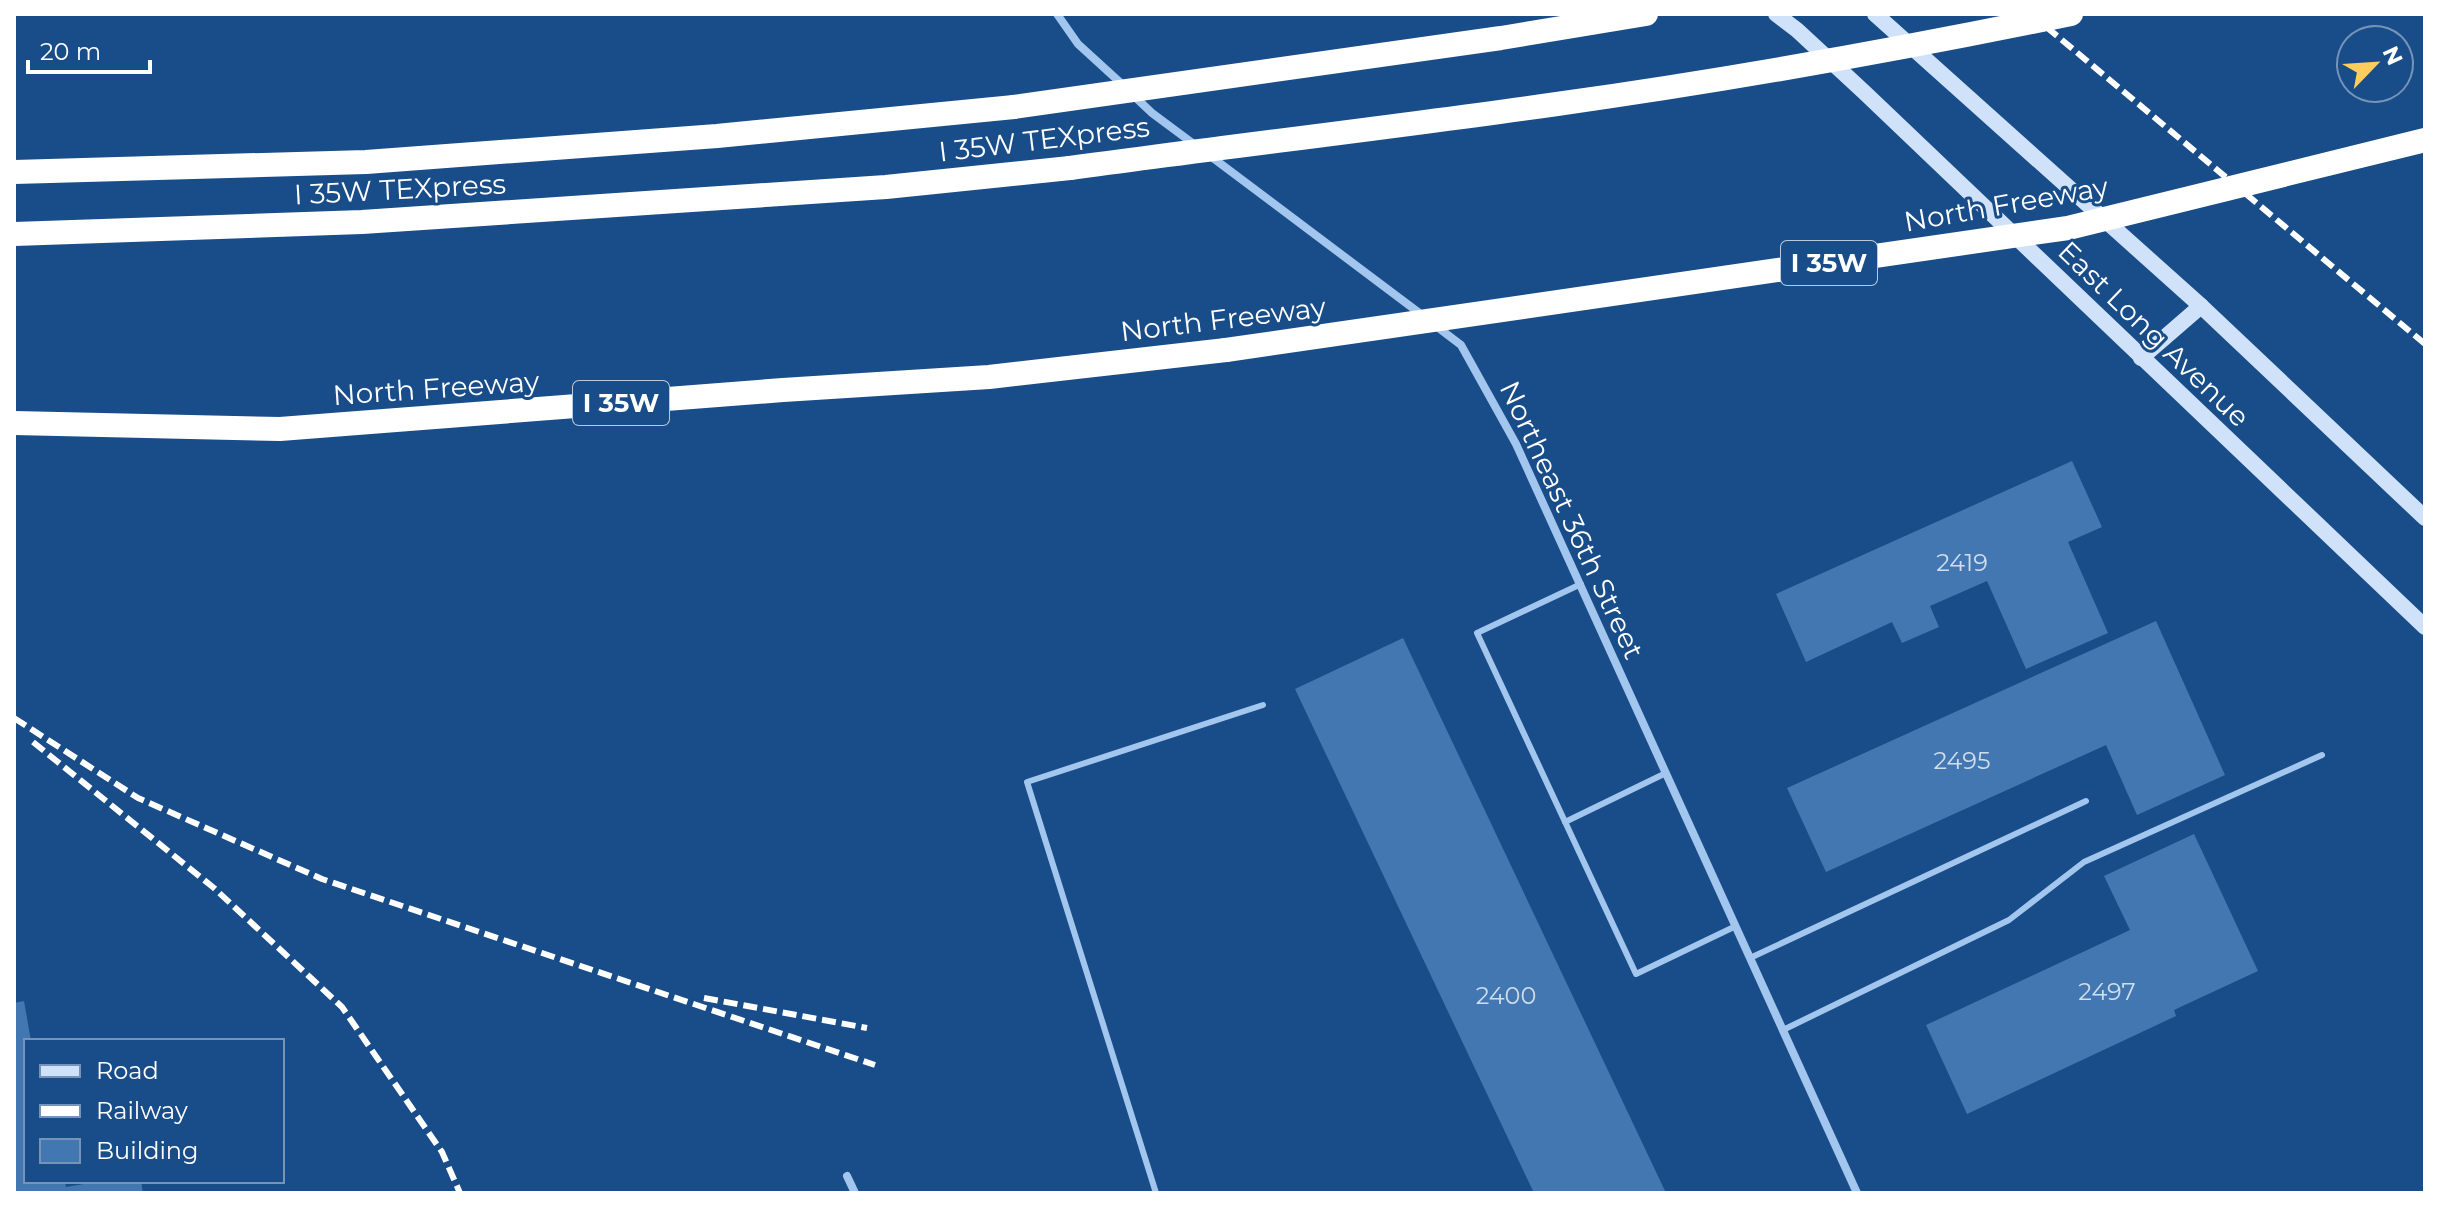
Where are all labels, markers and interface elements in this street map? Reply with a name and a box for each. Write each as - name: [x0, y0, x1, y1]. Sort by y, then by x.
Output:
- scale bar: [28, 24, 150, 74]
- north arrow: [2335, 24, 2415, 104]
- text: 20 m: [40, 37, 101, 66]
- text: N: [2377, 42, 2409, 70]
- street label: I 35W TEXpress: [937, 109, 1151, 169]
- street label: I 35W TEXpress: [293, 166, 507, 212]
- street label: North Freeway: [1901, 169, 2112, 239]
- street label: East Long Avenue: [2051, 234, 2257, 434]
- road number: I 35W: [1781, 241, 1877, 285]
- street label: North Freeway: [1118, 289, 1328, 348]
- street label: North Freeway: [332, 364, 541, 412]
- street label: Northeast 36th Street: [1493, 376, 1651, 664]
- road number: I 35W: [573, 381, 669, 425]
- house number: 2419: [1936, 548, 1988, 577]
- house number: 2495: [1934, 746, 1990, 775]
- house number: 2497: [2078, 977, 2136, 1006]
- house number: 2400: [1476, 981, 1536, 1010]
- legend: [24, 1039, 284, 1183]
- text: Road: [96, 1056, 159, 1085]
- text: Railway: [96, 1096, 188, 1125]
- text: Building: [96, 1136, 199, 1165]

